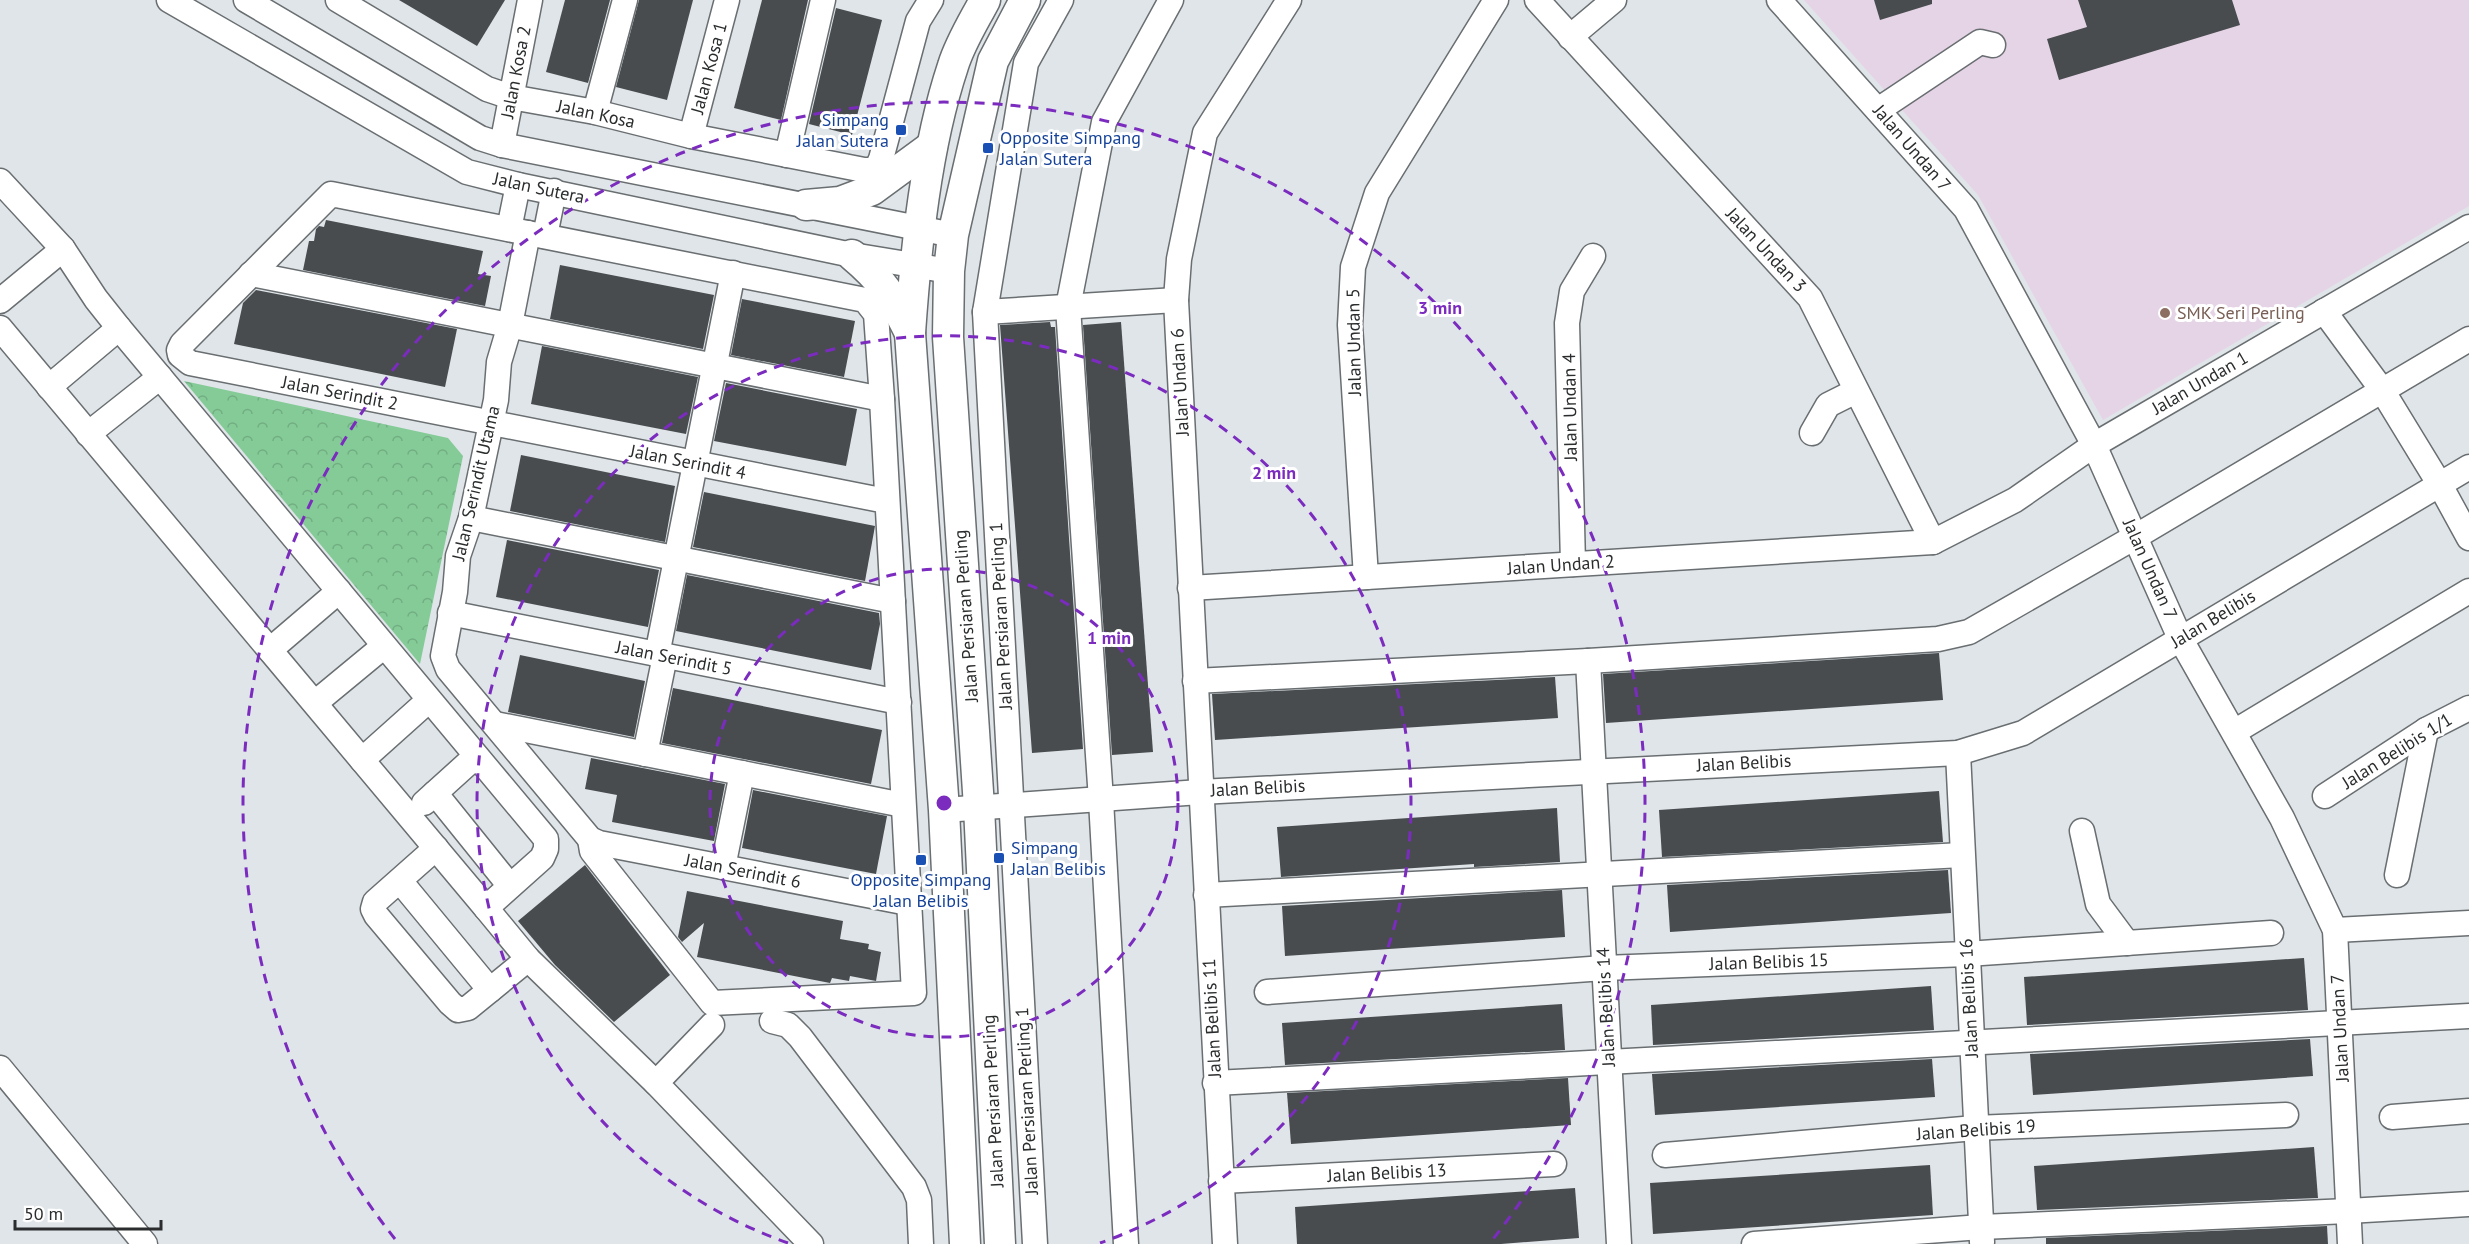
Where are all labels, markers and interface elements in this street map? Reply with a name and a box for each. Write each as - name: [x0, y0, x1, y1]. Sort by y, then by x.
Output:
- street label: Jalan Kosa 1: [685, 20, 732, 117]
- street label: Jalan Kosa 2: [495, 24, 536, 121]
- street label: Jalan Kosa: [554, 94, 637, 133]
- street label: Jalan Undan 7: [1868, 99, 1956, 196]
- place label: Simpang Jalan Sutera: [796, 108, 889, 152]
- marker: Simpang Jalan Sutera: [894, 123, 908, 137]
- place label: Opposite Simpang Jalan Sutera: [999, 126, 1141, 170]
- marker: Opposite Simpang Jalan Sutera: [981, 141, 995, 155]
- street label: Jalan Sutera: [491, 166, 587, 208]
- street label: Jalan Undan 3: [1721, 202, 1811, 297]
- street label: Jalan Undan 5: [1341, 288, 1366, 397]
- text: 3 min: [1418, 296, 1462, 319]
- place label: SMK Seri Perling: [2177, 301, 2305, 324]
- marker: SMK Seri Perling: [2158, 306, 2172, 320]
- street label: Jalan Undan 6: [1165, 328, 1194, 437]
- street label: Jalan Undan 1: [2147, 346, 2252, 420]
- street label: Jalan Undan 4: [1557, 353, 1582, 462]
- street label: Jalan Serindit 2: [279, 370, 400, 415]
- street label: Jalan Serindit Utama: [446, 403, 505, 564]
- street label: Jalan Serindit 4: [627, 439, 748, 484]
- text: 2 min: [1252, 461, 1296, 484]
- street label: Jalan Undan 7: [2118, 514, 2183, 623]
- street label: Jalan Persiaran Perling 1: [984, 522, 1017, 711]
- street label: Jalan Persiaran Perling: [948, 529, 983, 704]
- street label: Jalan Undan 2: [1505, 549, 1615, 580]
- street label: Jalan Belibis: [2165, 584, 2259, 653]
- text: 1 min: [1087, 626, 1131, 649]
- street label: Jalan Serindit 5: [613, 635, 734, 680]
- street label: Jalan Belibis 1/1: [2337, 708, 2456, 794]
- street label: Jalan Belibis: [1695, 749, 1792, 777]
- street label: Jalan Belibis: [1209, 774, 1306, 802]
- centre of rings: [934, 793, 954, 813]
- place label: Simpang Jalan Belibis: [1010, 836, 1106, 880]
- street label: Jalan Serindit 6: [682, 848, 803, 893]
- marker: Simpang Jalan Belibis: [992, 851, 1006, 865]
- marker: Opposite Simpang Jalan Belibis: [914, 853, 928, 867]
- place label: Opposite Simpang Jalan Belibis: [851, 868, 991, 912]
- street label: Jalan Belibis 16: [1954, 938, 1983, 1059]
- street label: Jalan Belibis 14: [1591, 947, 1620, 1068]
- street label: Jalan Belibis 15: [1708, 948, 1829, 975]
- street label: Jalan Belibis 11: [1197, 958, 1226, 1079]
- street label: Jalan Undan 7: [2325, 974, 2354, 1083]
- street label: Jalan Persiaran Perling 1: [1010, 1007, 1043, 1196]
- street label: Jalan Persiaran Perling: [976, 1014, 1009, 1189]
- street label: Jalan Belibis 19: [1915, 1114, 2036, 1145]
- street label: Jalan Belibis 13: [1326, 1158, 1447, 1187]
- scale bar: [15, 1193, 160, 1231]
- text: 50 m: [24, 1202, 63, 1225]

